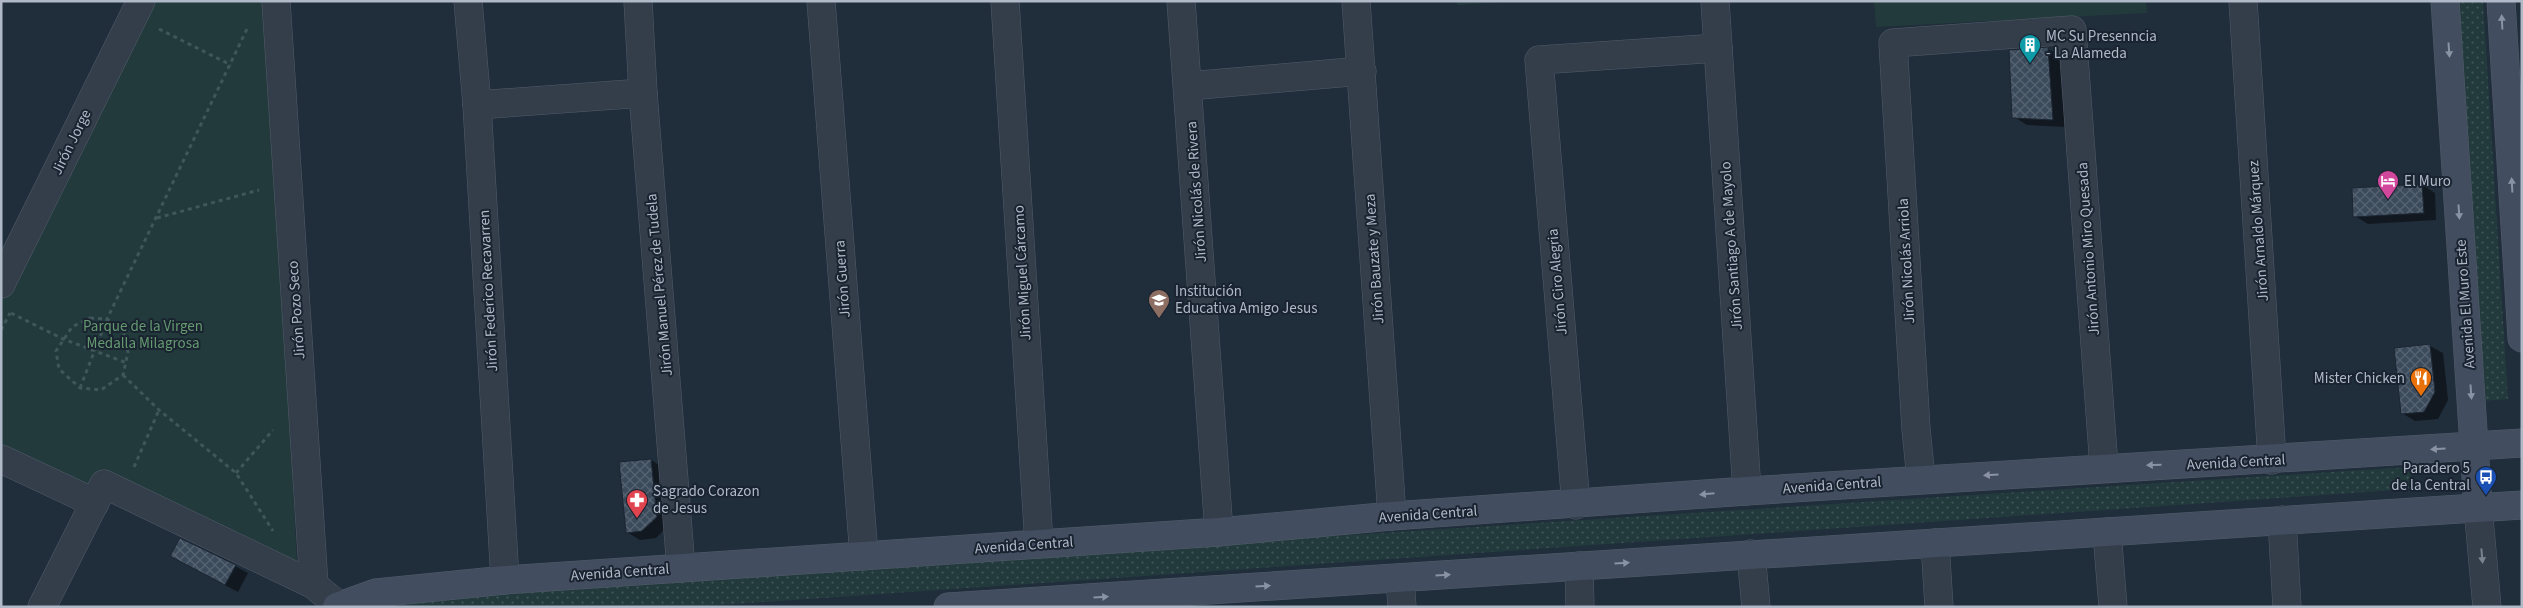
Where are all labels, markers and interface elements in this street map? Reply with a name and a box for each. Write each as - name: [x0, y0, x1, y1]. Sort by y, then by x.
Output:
- one-way arrow: [2498, 14, 2506, 30]
- place label: MC Su Presenncia - La Alameda: [2046, 26, 2157, 64]
- building icon: MC Su Presenncia - La Alameda: [2018, 33, 2042, 64]
- one-way arrow: [2445, 42, 2453, 58]
- street label: Jirón Jorge: [47, 106, 96, 178]
- street label: Jirón Nicolás de Rivera: [1181, 121, 1212, 263]
- street label: Jirón Arnaldo Márquez: [2243, 160, 2274, 302]
- street label: Jirón Santiago A de Mayolo: [1715, 161, 1748, 331]
- street label: Jirón Antonio Miro Quesada: [2072, 162, 2105, 336]
- hotel icon: El Muro: [2376, 169, 2400, 200]
- place label: El Muro: [2404, 171, 2451, 192]
- one-way arrow: [2508, 176, 2516, 192]
- street label: Jirón Manuel Pérez de Tudela: [641, 193, 678, 377]
- street label: Jirón Bauzate y Meza: [1359, 193, 1390, 325]
- street label: Jirón Nicolás Arriola: [1893, 198, 1920, 324]
- one-way arrow: [2455, 204, 2463, 220]
- street label: Jirón Miguel Cárcamo: [1008, 205, 1037, 341]
- street label: Jirón Federico Recavarren: [474, 209, 503, 373]
- street label: Jirón Ciro Alegria: [1542, 228, 1573, 336]
- street label: Jirón Guerra: [829, 239, 856, 318]
- street label: Avenida El Muro Este: [2451, 239, 2480, 369]
- street label: Jirón Pozo Seco: [283, 260, 310, 360]
- place label: Institución Educativa Amigo Jesus: [1175, 281, 1317, 319]
- school or university icon: Institución Educativa Amigo Jesus: [1147, 288, 1171, 319]
- park label: Parque de la Virgen Medalla Milagrosa: [83, 316, 203, 354]
- restaurant icon: Mister Chicken: [2409, 366, 2433, 397]
- place label: Mister Chicken: [2314, 368, 2405, 389]
- one-way arrow: [2467, 384, 2475, 400]
- one-way arrow: [2430, 445, 2446, 453]
- street label: Avenida Central: [2186, 449, 2286, 476]
- place label: Paradero 5 de la Central: [2391, 458, 2470, 496]
- one-way arrow: [2145, 462, 2161, 470]
- bus stop icon: Paradero 5 de la Central: [2474, 465, 2498, 496]
- one-way arrow: [1983, 471, 1999, 479]
- street label: Avenida Central: [1782, 472, 1882, 499]
- place label: Sagrado Corazon de Jesus: [653, 481, 760, 519]
- pharmacy icon: Sagrado Corazon de Jesus: [625, 488, 649, 519]
- one-way arrow: [1699, 490, 1715, 498]
- street label: Avenida Central: [1378, 501, 1478, 528]
- street label: Avenida Central: [974, 532, 1074, 559]
- one-way arrow: [2478, 548, 2486, 564]
- street label: Avenida Central: [570, 559, 670, 586]
- one-way arrow: [1615, 559, 1631, 567]
- one-way arrow: [1435, 570, 1451, 578]
- one-way arrow: [1255, 582, 1271, 590]
- one-way arrow: [1093, 592, 1109, 600]

